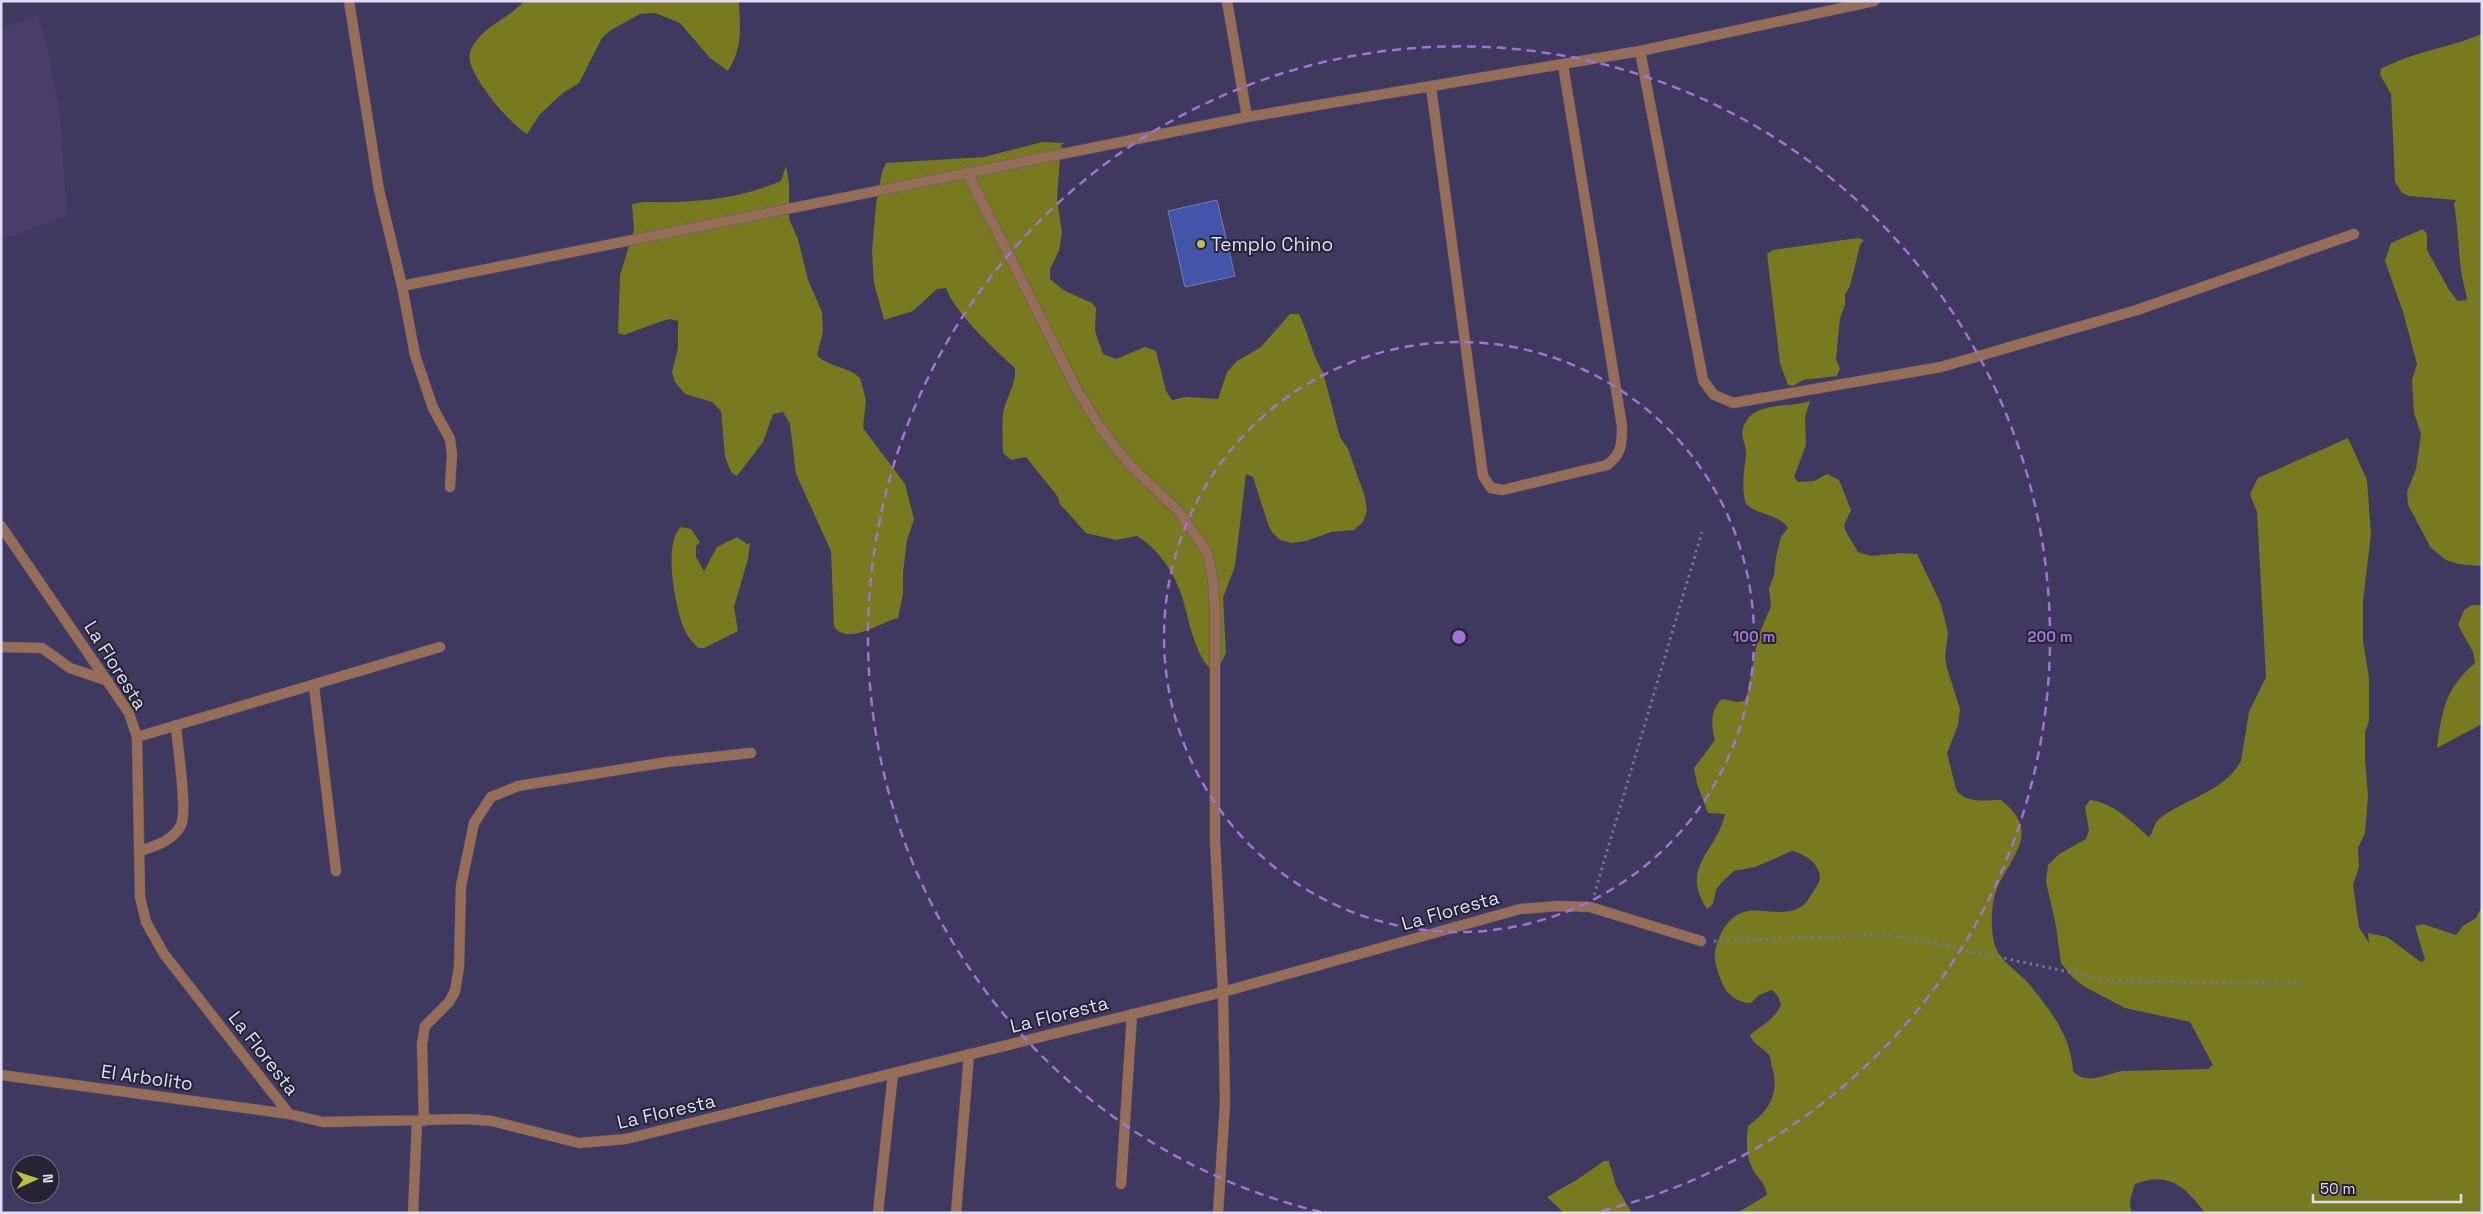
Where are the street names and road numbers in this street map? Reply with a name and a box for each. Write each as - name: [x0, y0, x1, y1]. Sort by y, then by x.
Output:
- street label: La Floresta: [78, 616, 153, 714]
- street label: La Floresta: [1398, 885, 1502, 936]
- street label: La Floresta: [1007, 990, 1111, 1039]
- street label: La Floresta: [223, 1006, 304, 1101]
- street label: El Arbolito: [99, 1059, 194, 1096]
- street label: La Floresta: [614, 1088, 718, 1135]

